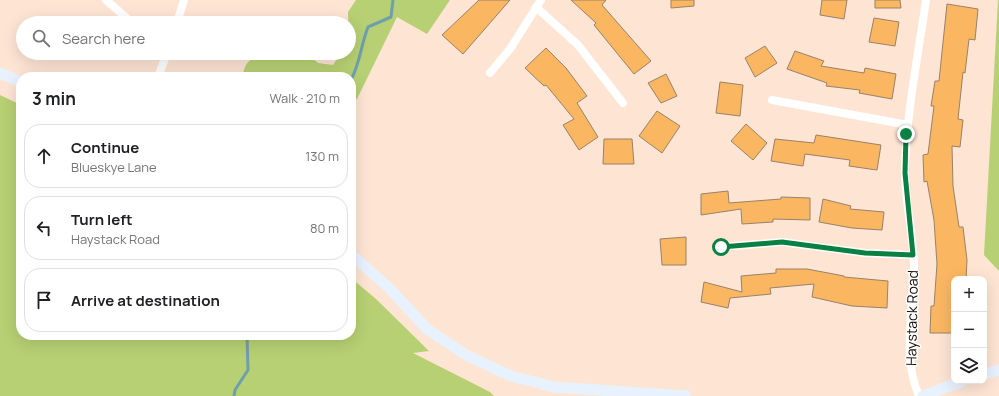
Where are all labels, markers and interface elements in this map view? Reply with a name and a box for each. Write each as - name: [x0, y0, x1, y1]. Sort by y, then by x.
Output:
- search box: [16, 16, 356, 60]
- icon: search: [30, 27, 52, 49]
- text: Search here: [62, 28, 145, 49]
- text: 3 min: [32, 87, 76, 110]
- text: Walk · 210 m: [270, 89, 340, 107]
- route end: [897, 125, 915, 143]
- text: Continue: [71, 137, 139, 158]
- icon: ahead: [33, 145, 55, 167]
- text: 130 m: [305, 147, 339, 165]
- text: Blueskye Lane: [71, 158, 157, 176]
- text: Turn left: [71, 209, 133, 230]
- icon: left: [33, 217, 55, 239]
- text: 80 m: [310, 219, 339, 237]
- text: Haystack Road: [71, 230, 160, 248]
- route start: [712, 238, 730, 256]
- street label: Haystack Road: [901, 270, 922, 366]
- map controls: [951, 276, 987, 384]
- button: +: [951, 276, 987, 312]
- icon: arrive: [33, 289, 55, 311]
- text: Arrive at destination: [71, 290, 220, 311]
- button: −: [951, 312, 987, 348]
- button: layers: [951, 348, 987, 384]

